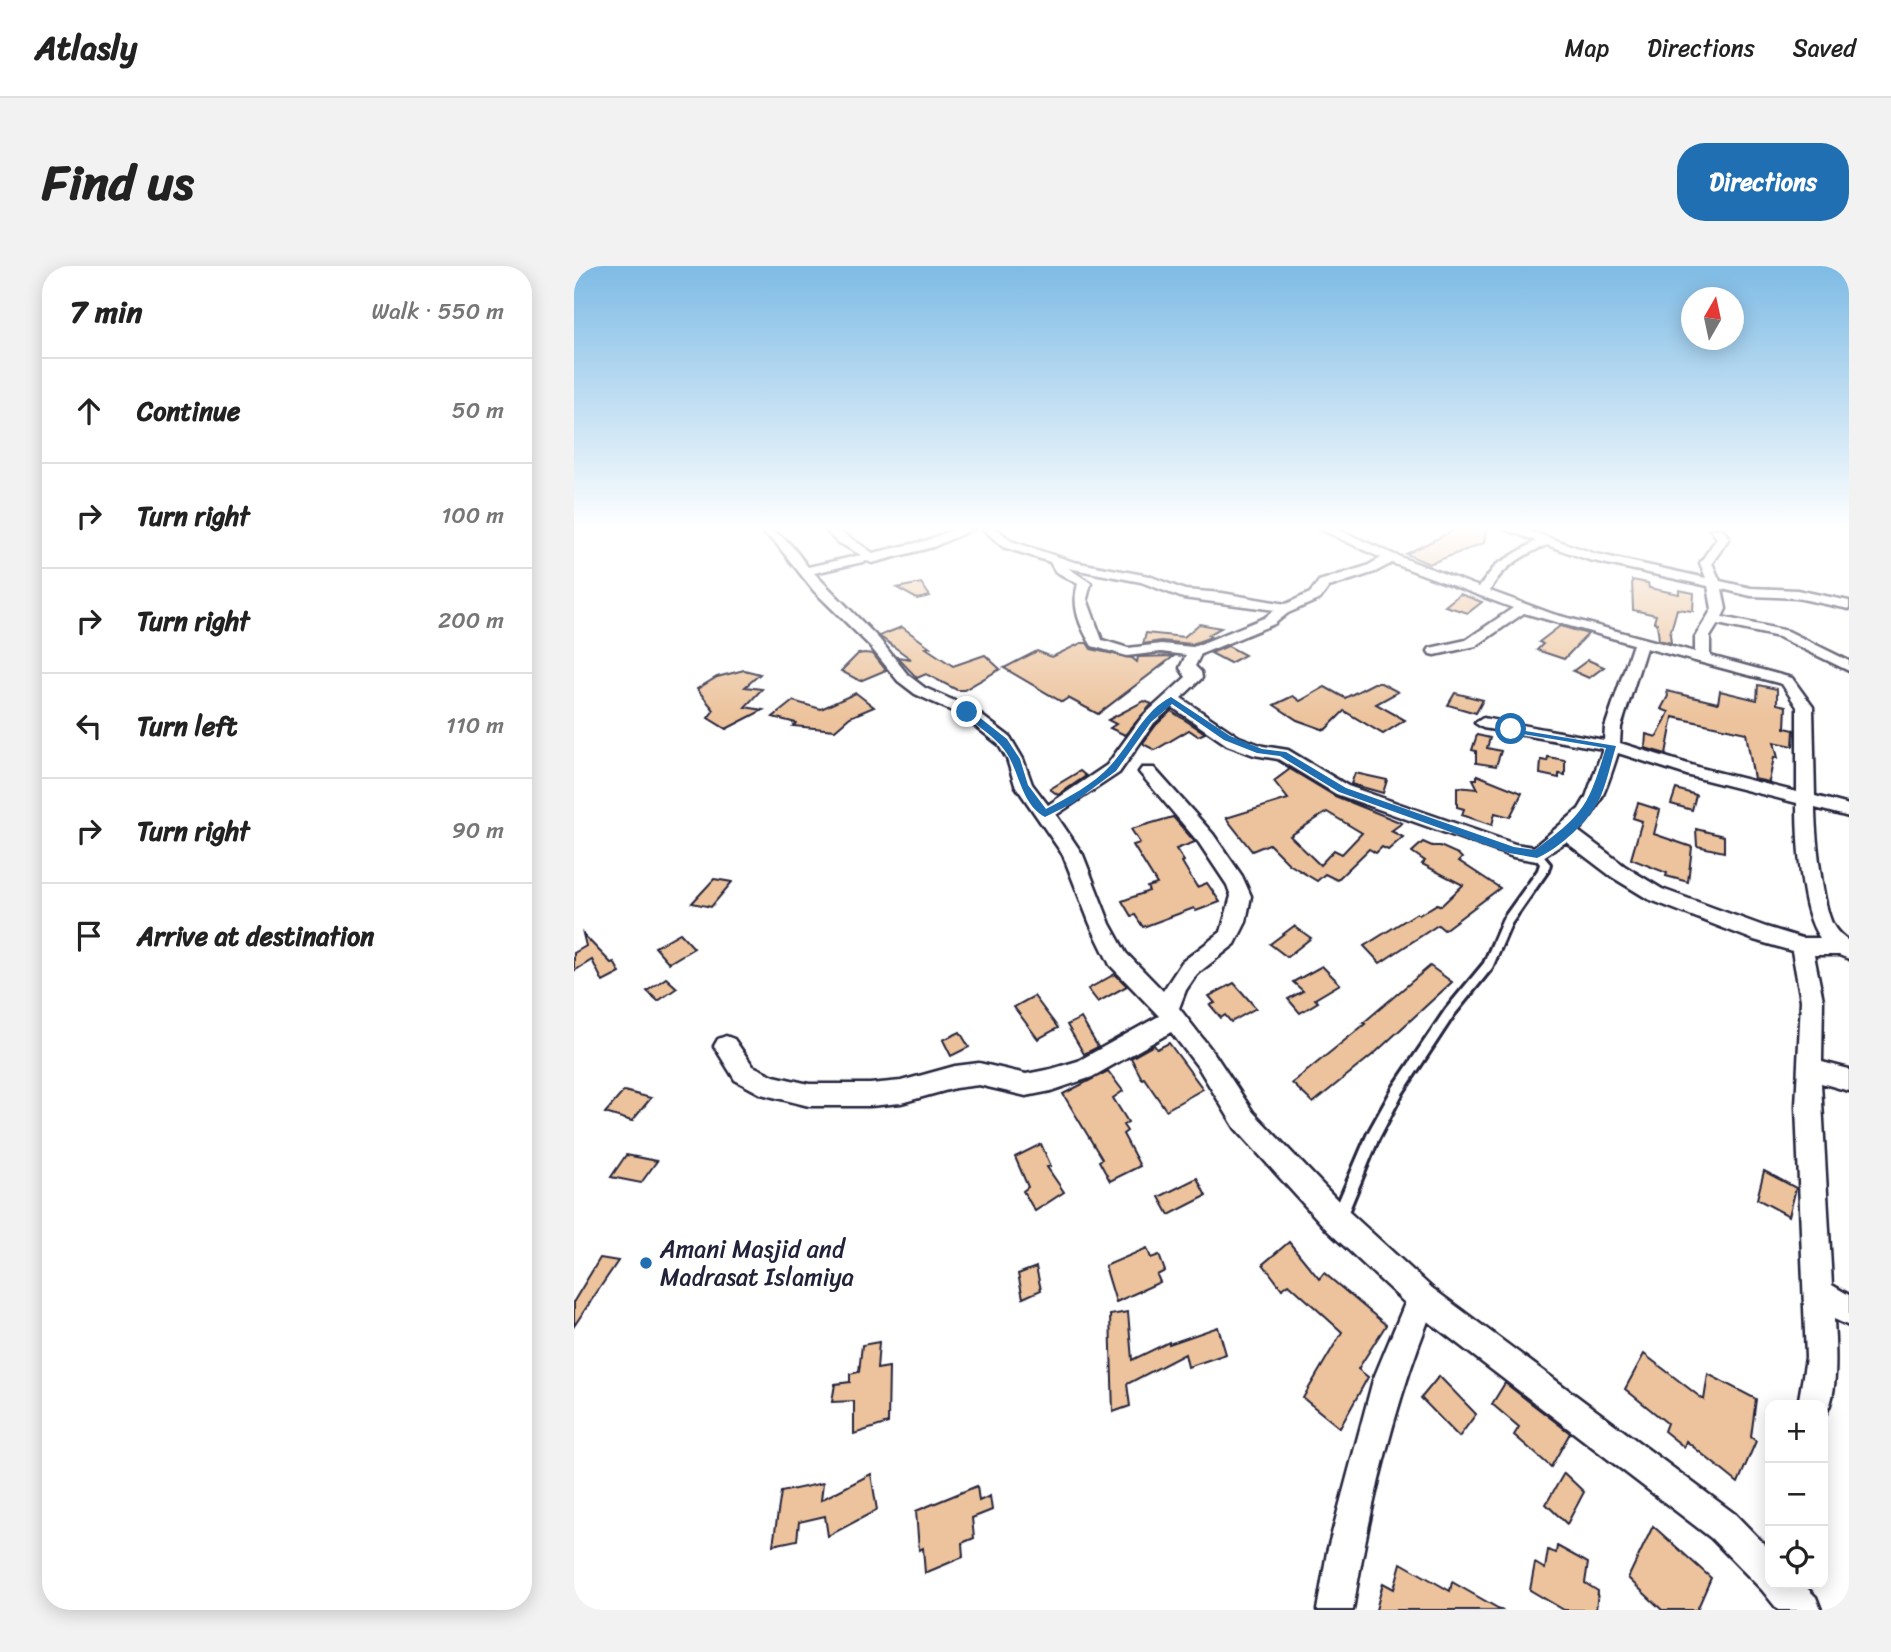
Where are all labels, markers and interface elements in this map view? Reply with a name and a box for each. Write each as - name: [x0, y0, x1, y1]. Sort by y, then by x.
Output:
- text: Atlasly: [35, 19, 137, 77]
- text: Map: [1565, 27, 1609, 69]
- text: Directions: [1647, 27, 1755, 69]
- text: Saved: [1793, 27, 1856, 69]
- text: Find us: [42, 139, 194, 226]
- button: Directions: [1677, 143, 1849, 221]
- text: 7 min: [70, 285, 142, 339]
- north arrow: [1681, 287, 1744, 350]
- text: Walk · 550 m: [372, 291, 504, 332]
- text: Continue: [137, 388, 240, 434]
- text: 50 m: [452, 390, 504, 431]
- icon: ahead: [70, 392, 108, 430]
- text: Turn right: [137, 493, 250, 539]
- text: 100 m: [441, 495, 504, 536]
- icon: right: [70, 497, 108, 535]
- text: Turn right: [137, 598, 250, 644]
- text: 200 m: [438, 600, 504, 641]
- icon: right: [70, 602, 108, 640]
- route end: [951, 696, 982, 727]
- text: Turn left: [137, 703, 237, 749]
- text: 110 m: [446, 705, 504, 746]
- icon: left: [70, 707, 108, 745]
- route start: [1495, 713, 1526, 744]
- text: Turn right: [137, 808, 250, 854]
- text: 90 m: [452, 810, 504, 851]
- icon: right: [70, 812, 108, 850]
- text: Arrive at destination: [137, 913, 374, 959]
- icon: arrive: [70, 917, 108, 955]
- place label: Amani Masjid and Madrasat Islamiya: [659, 1228, 854, 1298]
- marker: Amani Masjid and Madrasat Islamiya: [638, 1255, 654, 1271]
- map controls: [1765, 1400, 1828, 1589]
- button: +: [1765, 1400, 1828, 1463]
- button: −: [1765, 1463, 1828, 1526]
- button: locate: [1765, 1526, 1828, 1589]

